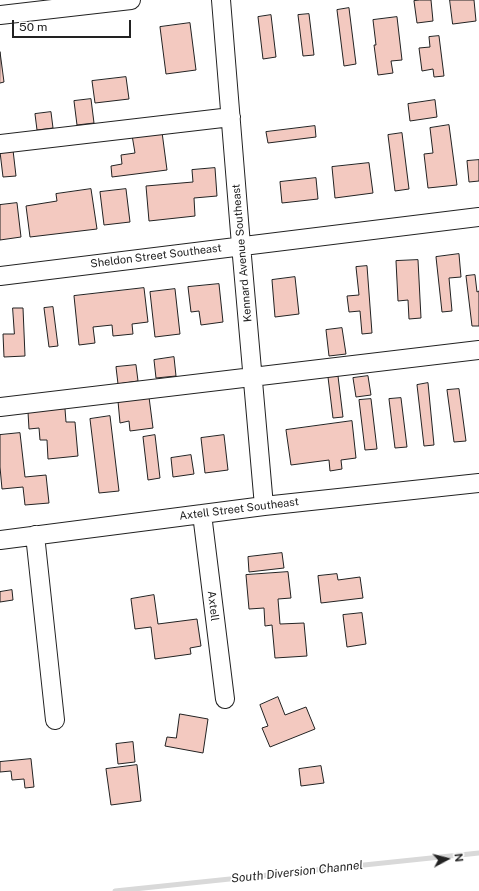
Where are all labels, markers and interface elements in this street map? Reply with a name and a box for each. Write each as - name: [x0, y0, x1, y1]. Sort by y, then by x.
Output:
- scale bar: [14, 12, 133, 38]
- text: 50 m: [19, 20, 47, 34]
- street label: Kennard Avenue Southeast: [229, 183, 255, 323]
- street label: Sheldon Street Southeast: [90, 241, 222, 271]
- street label: Axtell Street Southeast: [178, 495, 300, 523]
- street label: Axtell: [205, 590, 221, 622]
- north arrow: [427, 839, 467, 879]
- text: N: [452, 853, 465, 863]
- water label: South Diversion Channel: [230, 858, 364, 886]

